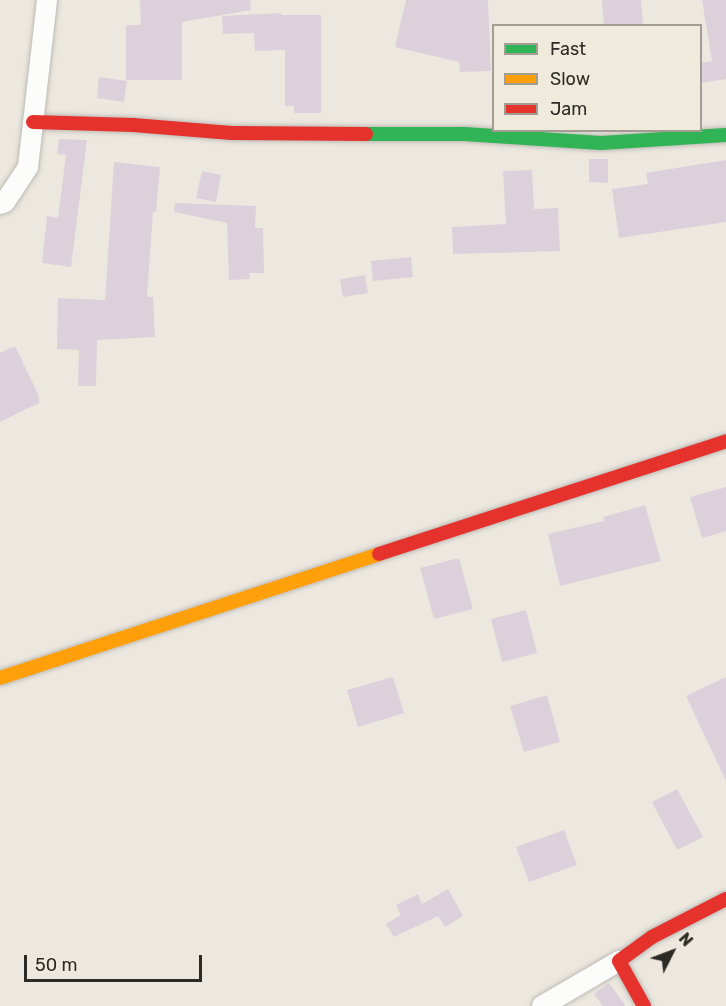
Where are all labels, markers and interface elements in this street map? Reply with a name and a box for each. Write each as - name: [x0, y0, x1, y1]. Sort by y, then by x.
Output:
- legend: [492, 24, 702, 132]
- text: Fast: [550, 38, 586, 60]
- text: Slow: [550, 68, 590, 90]
- text: Jam: [550, 98, 587, 120]
- north arrow: [642, 922, 702, 982]
- text: N: [675, 929, 697, 950]
- scale bar: [27, 943, 206, 981]
- text: 50 m: [35, 954, 78, 976]

